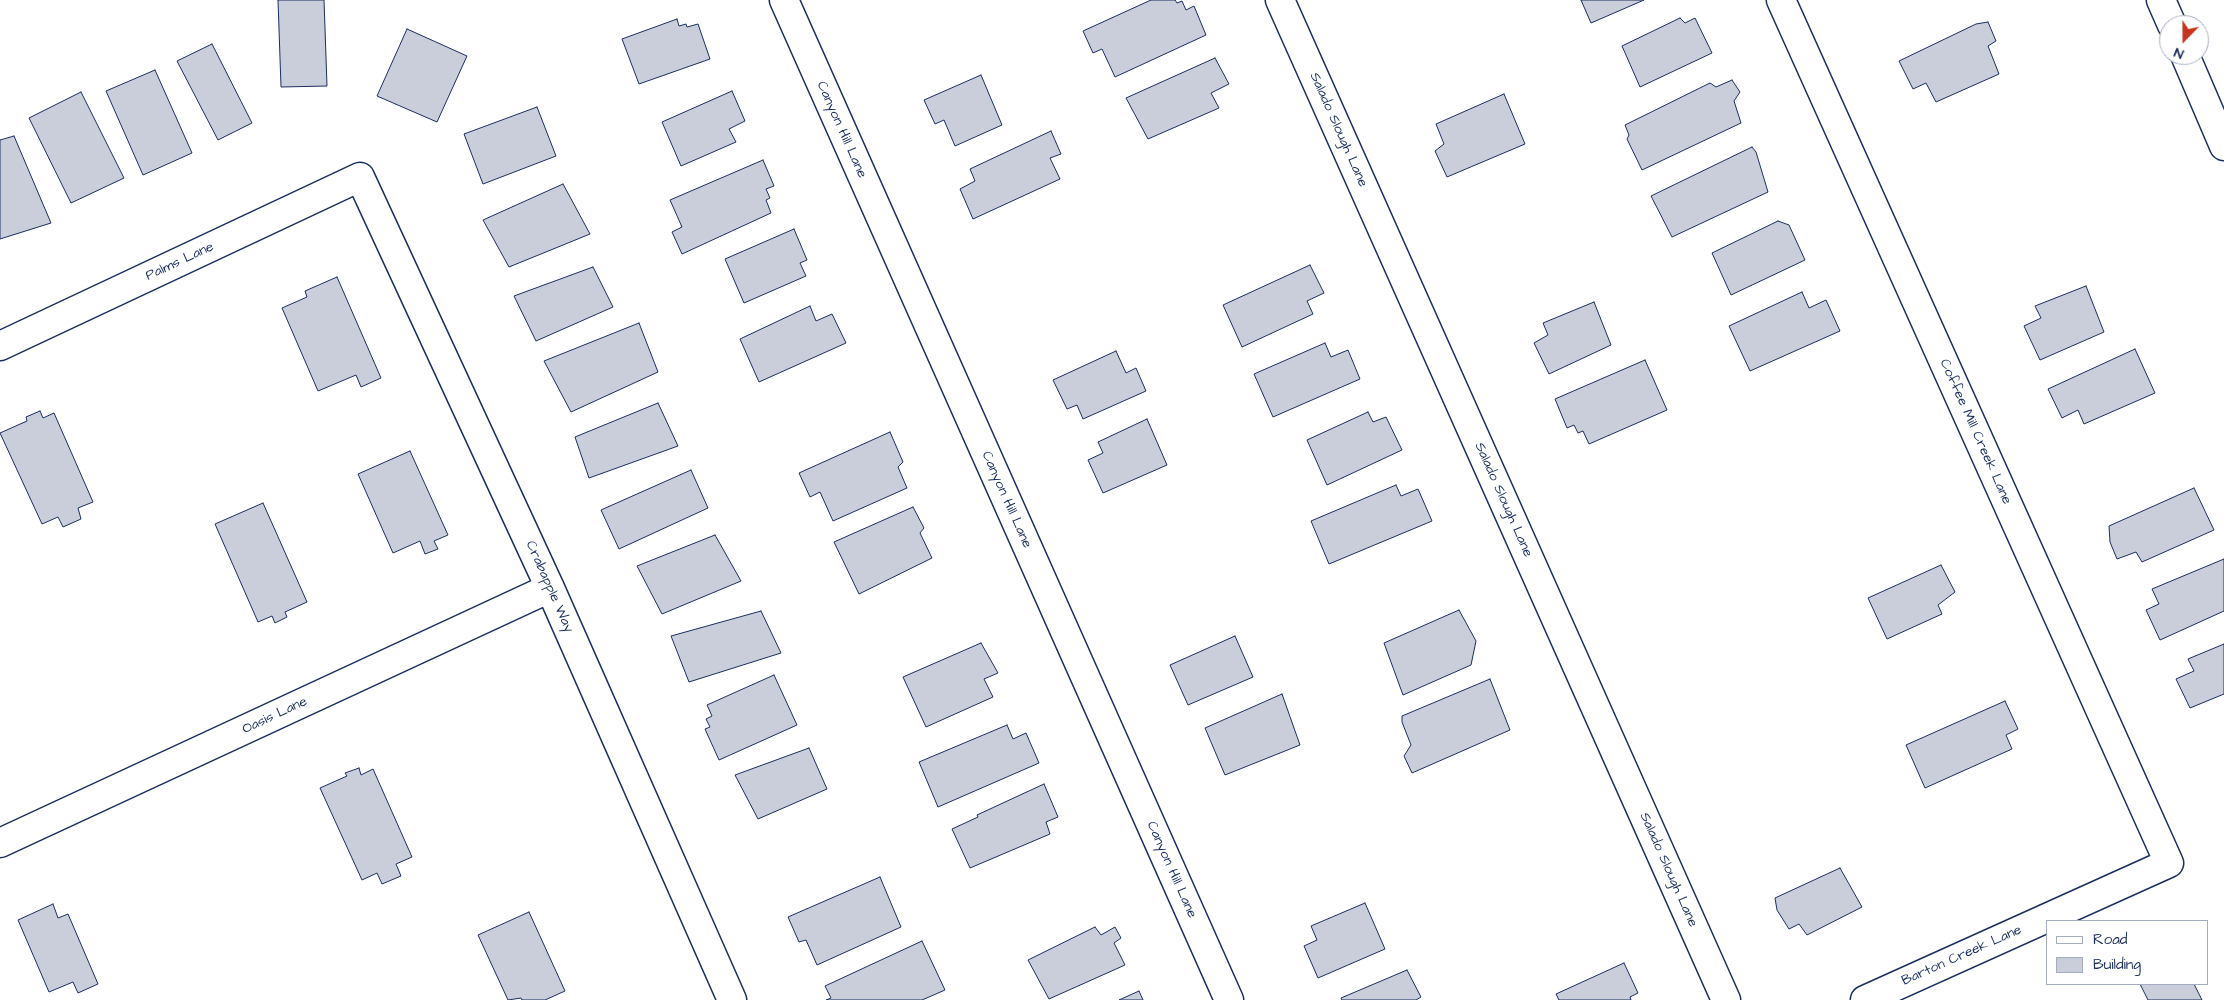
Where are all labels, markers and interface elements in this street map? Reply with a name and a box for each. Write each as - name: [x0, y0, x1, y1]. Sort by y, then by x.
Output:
- north arrow: [2159, 15, 2209, 65]
- text: N: [2171, 42, 2187, 64]
- street label: Salado Slough Lane: [1305, 70, 1371, 190]
- street label: Canyon Hill Lane: [812, 79, 870, 181]
- street label: Palms Lane: [143, 239, 217, 285]
- street label: Coffee Mill Creek Lane: [1935, 357, 2015, 507]
- street label: Salado Slough Lane: [1470, 440, 1536, 560]
- street label: Canyon Hill Lane: [977, 449, 1035, 551]
- street label: Crabapple Way: [521, 539, 577, 635]
- street label: Oasis Lane: [240, 694, 310, 738]
- street label: Salado Slough Lane: [1635, 810, 1701, 930]
- street label: Canyon Hill Lane: [1142, 819, 1200, 921]
- legend: [2046, 920, 2209, 985]
- street label: Barton Creek Lane: [1900, 922, 2024, 990]
- text: Road: [2093, 929, 2127, 950]
- text: Building: [2093, 954, 2141, 975]

